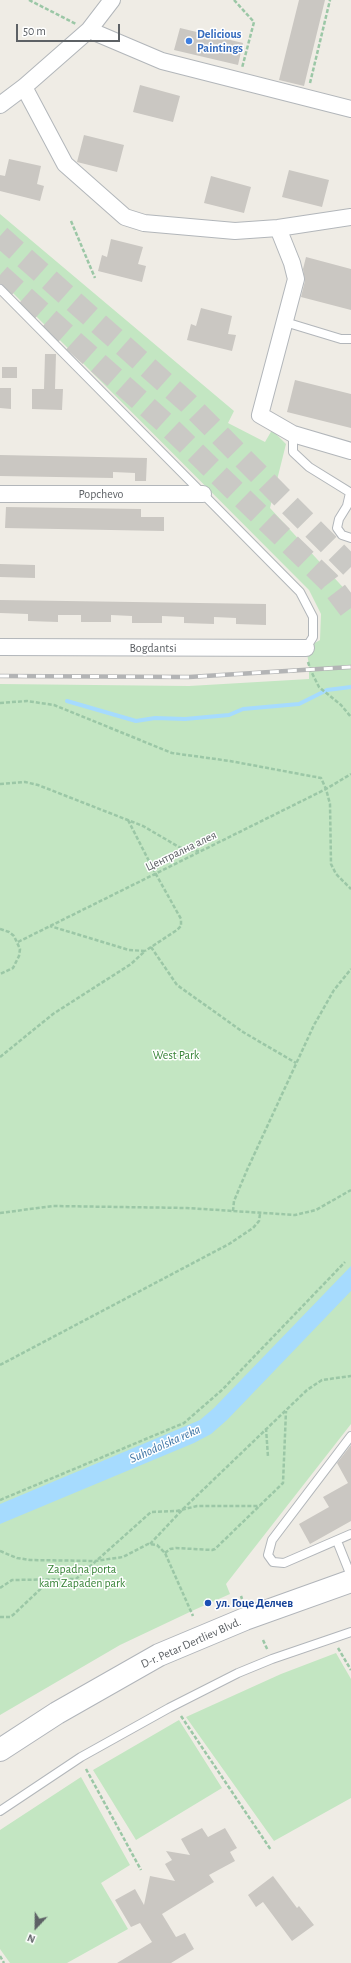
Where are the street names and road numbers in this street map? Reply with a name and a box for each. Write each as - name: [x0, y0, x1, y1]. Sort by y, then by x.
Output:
- street label: Popchevo: [79, 487, 123, 501]
- street label: Bogdantsi: [129, 641, 177, 655]
- street label: Централна алея: [143, 828, 219, 874]
- street label: D-r. Petar Dertliev Blvd.: [139, 1614, 243, 1672]

